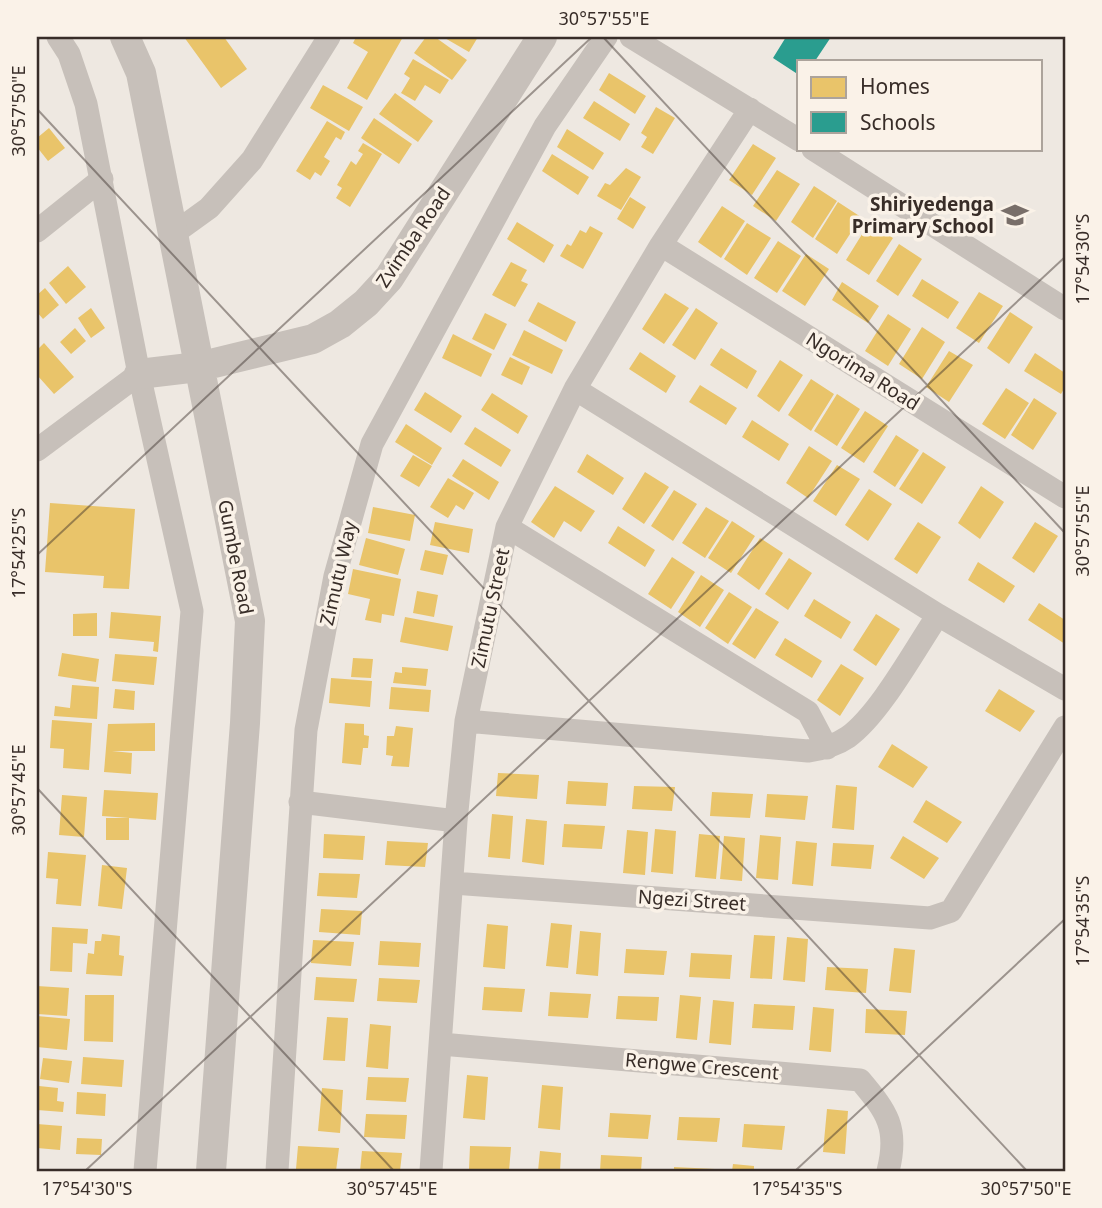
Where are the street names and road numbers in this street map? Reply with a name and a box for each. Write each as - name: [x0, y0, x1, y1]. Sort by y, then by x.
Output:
- street label: Zvimba Road: [370, 182, 456, 292]
- street label: Ngorima Road: [801, 326, 925, 416]
- street label: Gumbe Road: [212, 497, 260, 617]
- street label: Zimutu Way: [313, 518, 363, 628]
- street label: Zimutu Street: [465, 546, 515, 670]
- street label: Ngezi Street: [637, 883, 747, 917]
- street label: Rengwe Crescent: [624, 1046, 780, 1086]

